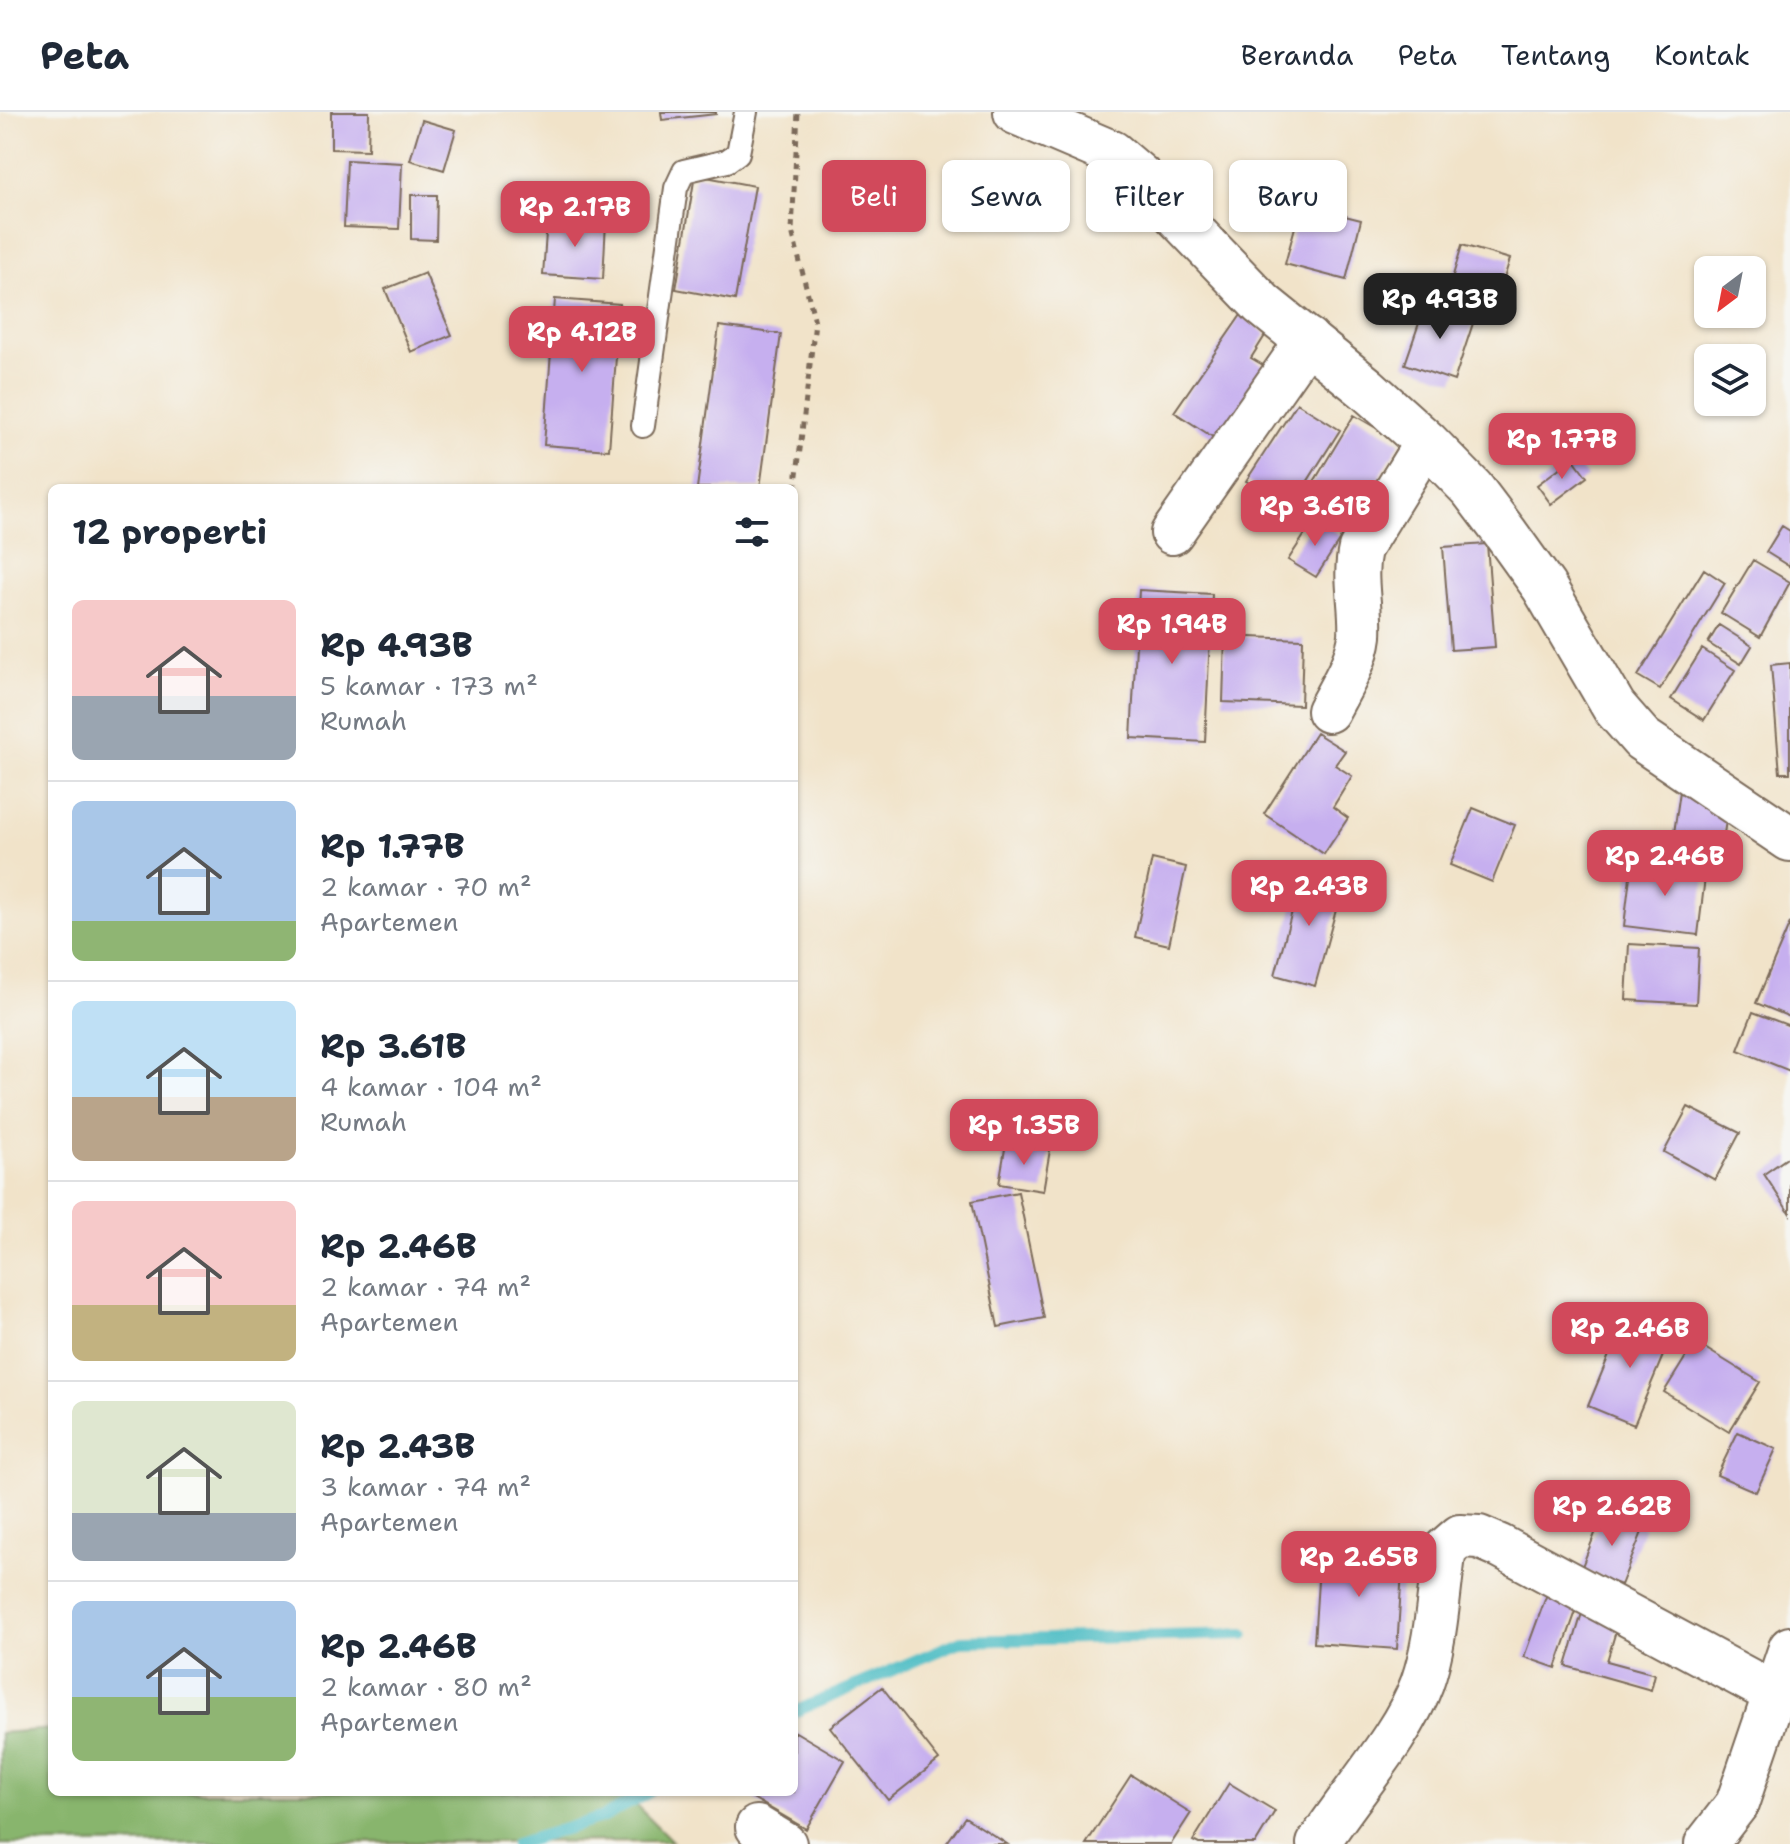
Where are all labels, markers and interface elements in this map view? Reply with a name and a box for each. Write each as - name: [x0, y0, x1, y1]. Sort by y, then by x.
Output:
- text: Peta: [40, 30, 129, 81]
- text: Beranda: [1241, 36, 1353, 74]
- text: Peta: [1397, 36, 1457, 74]
- text: Tentang: [1501, 36, 1610, 74]
- text: Kontak: [1654, 36, 1750, 74]
- chip: Beli: [822, 160, 926, 232]
- chip: Sewa: [942, 160, 1070, 232]
- chip: Filter: [1086, 160, 1213, 232]
- chip: Baru: [1229, 160, 1347, 232]
- pin: Rp 2.17B: [492, 181, 658, 249]
- text: Rp 2.17B: [519, 189, 631, 224]
- north arrow: [1694, 256, 1766, 328]
- map controls: [1694, 256, 1766, 416]
- pin: Rp 4.93B: [1357, 273, 1523, 341]
- text: Rp 4.93B: [1382, 281, 1498, 316]
- pin: Rp 4.12B: [499, 306, 665, 374]
- text: Rp 4.12B: [527, 314, 637, 349]
- button: layers: [1694, 344, 1766, 416]
- pin: Rp 1.77B: [1479, 413, 1645, 481]
- text: Rp 1.77B: [1507, 421, 1617, 456]
- pin: Rp 3.61B: [1232, 480, 1398, 548]
- text: Rp 3.61B: [1259, 488, 1371, 523]
- text: 12 properti: [72, 509, 267, 555]
- icon: filters: [730, 510, 774, 554]
- pin: Rp 1.94B: [1089, 598, 1255, 666]
- text: Rp 1.94B: [1117, 606, 1227, 641]
- text: Rp 4.93B: [320, 622, 473, 668]
- icon: home: [136, 632, 232, 728]
- text: 5 kamar · 173 m²: [320, 668, 538, 703]
- text: Rumah: [320, 703, 407, 738]
- text: Rp 1.77B: [320, 823, 465, 869]
- pin: Rp 2.46B: [1582, 830, 1748, 898]
- icon: home: [136, 833, 232, 929]
- text: Rp 2.46B: [1605, 838, 1725, 873]
- pin: Rp 2.43B: [1226, 860, 1392, 928]
- text: Rp 2.43B: [1250, 868, 1368, 903]
- text: 2 kamar · 70 m²: [320, 869, 532, 904]
- text: Apartemen: [320, 904, 459, 939]
- text: Rp 3.61B: [320, 1023, 467, 1069]
- icon: home: [136, 1033, 232, 1129]
- text: 4 kamar · 104 m²: [320, 1069, 542, 1104]
- pin: Rp 1.35B: [941, 1099, 1107, 1167]
- text: Rumah: [320, 1104, 407, 1139]
- text: Rp 1.35B: [968, 1107, 1080, 1142]
- text: Rp 2.46B: [320, 1223, 477, 1269]
- icon: home: [136, 1233, 232, 1329]
- text: 2 kamar · 74 m²: [320, 1269, 531, 1304]
- pin: Rp 2.46B: [1547, 1302, 1713, 1370]
- text: Apartemen: [320, 1304, 459, 1339]
- text: Rp 2.46B: [1570, 1310, 1690, 1345]
- text: Rp 2.43B: [320, 1423, 475, 1469]
- icon: home: [136, 1433, 232, 1529]
- text: 3 kamar · 74 m²: [320, 1469, 531, 1504]
- pin: Rp 2.62B: [1529, 1480, 1695, 1548]
- text: Rp 2.62B: [1552, 1488, 1672, 1523]
- text: Apartemen: [320, 1504, 459, 1539]
- pin: Rp 2.65B: [1276, 1531, 1442, 1599]
- text: Rp 2.65B: [1299, 1539, 1419, 1574]
- text: Rp 2.46B: [320, 1623, 477, 1669]
- icon: home: [136, 1633, 232, 1729]
- text: 2 kamar · 80 m²: [320, 1669, 532, 1704]
- text: Apartemen: [320, 1704, 459, 1739]

